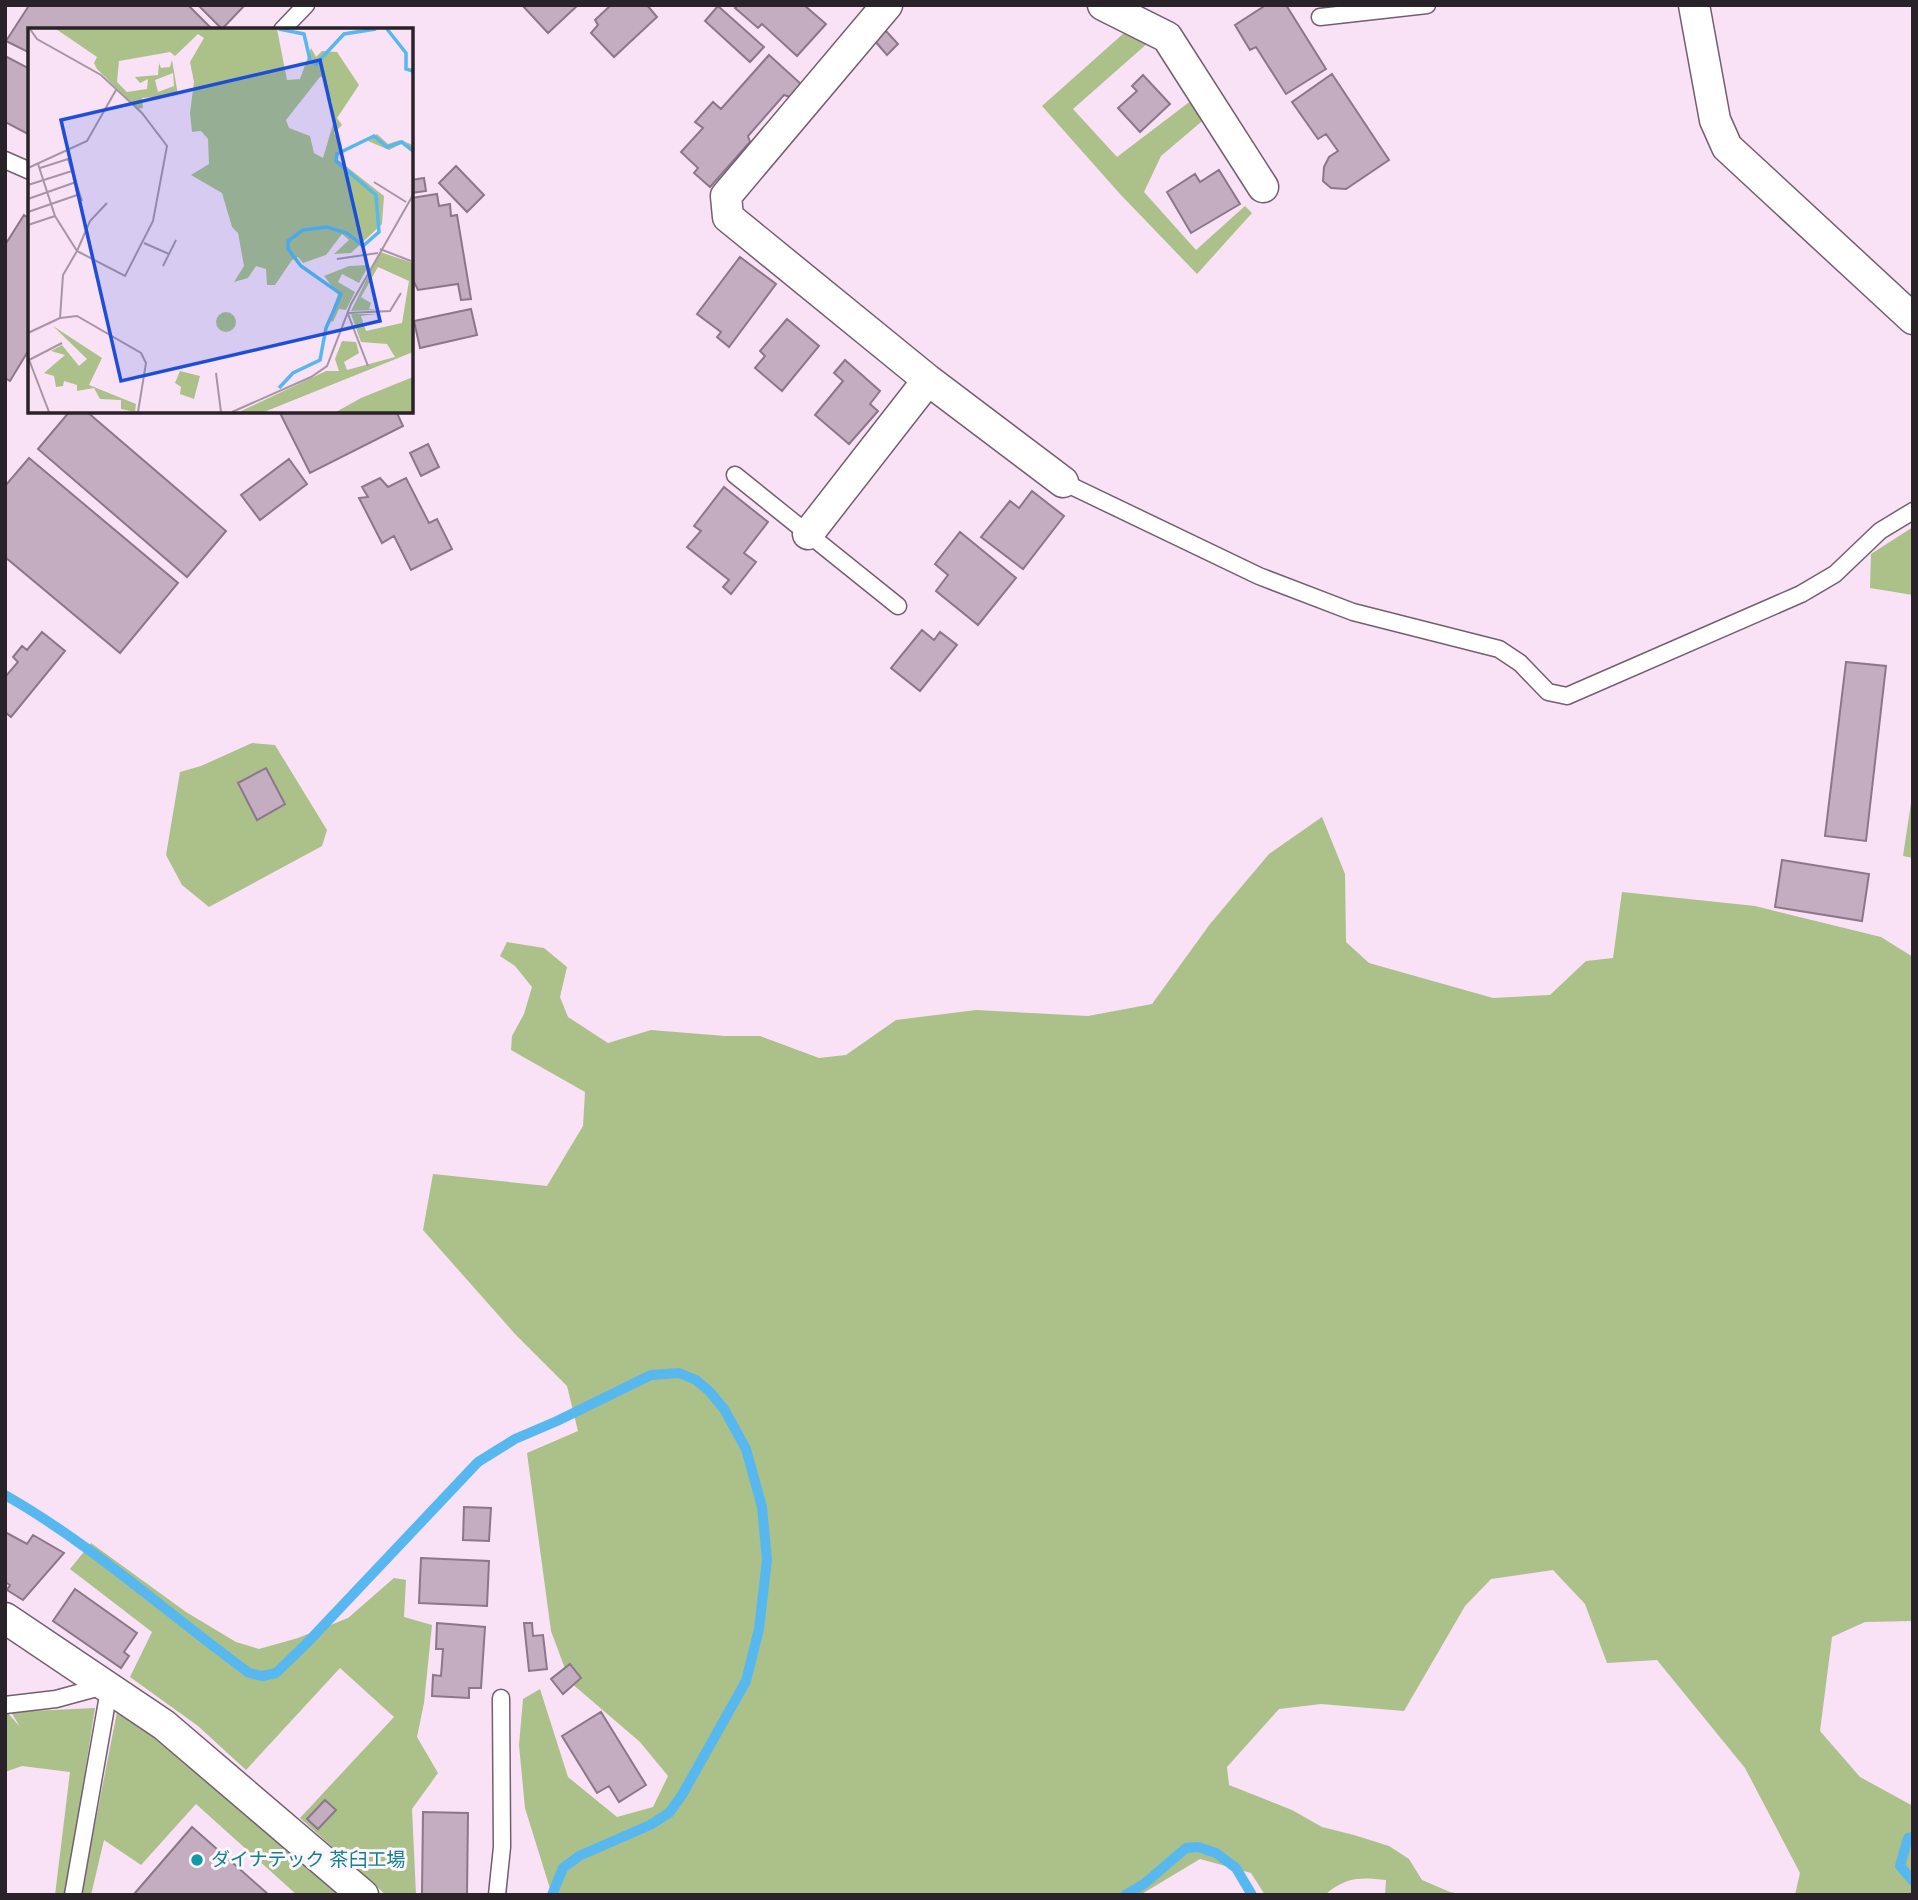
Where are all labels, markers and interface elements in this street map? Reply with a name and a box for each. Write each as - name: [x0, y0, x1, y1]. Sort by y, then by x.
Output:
- inset map: [28, 28, 413, 413]
- place label: ダイナテック 茶臼工場: [211, 1847, 406, 1873]
- marker: ダイナテック 茶臼工場: [189, 1852, 205, 1868]

